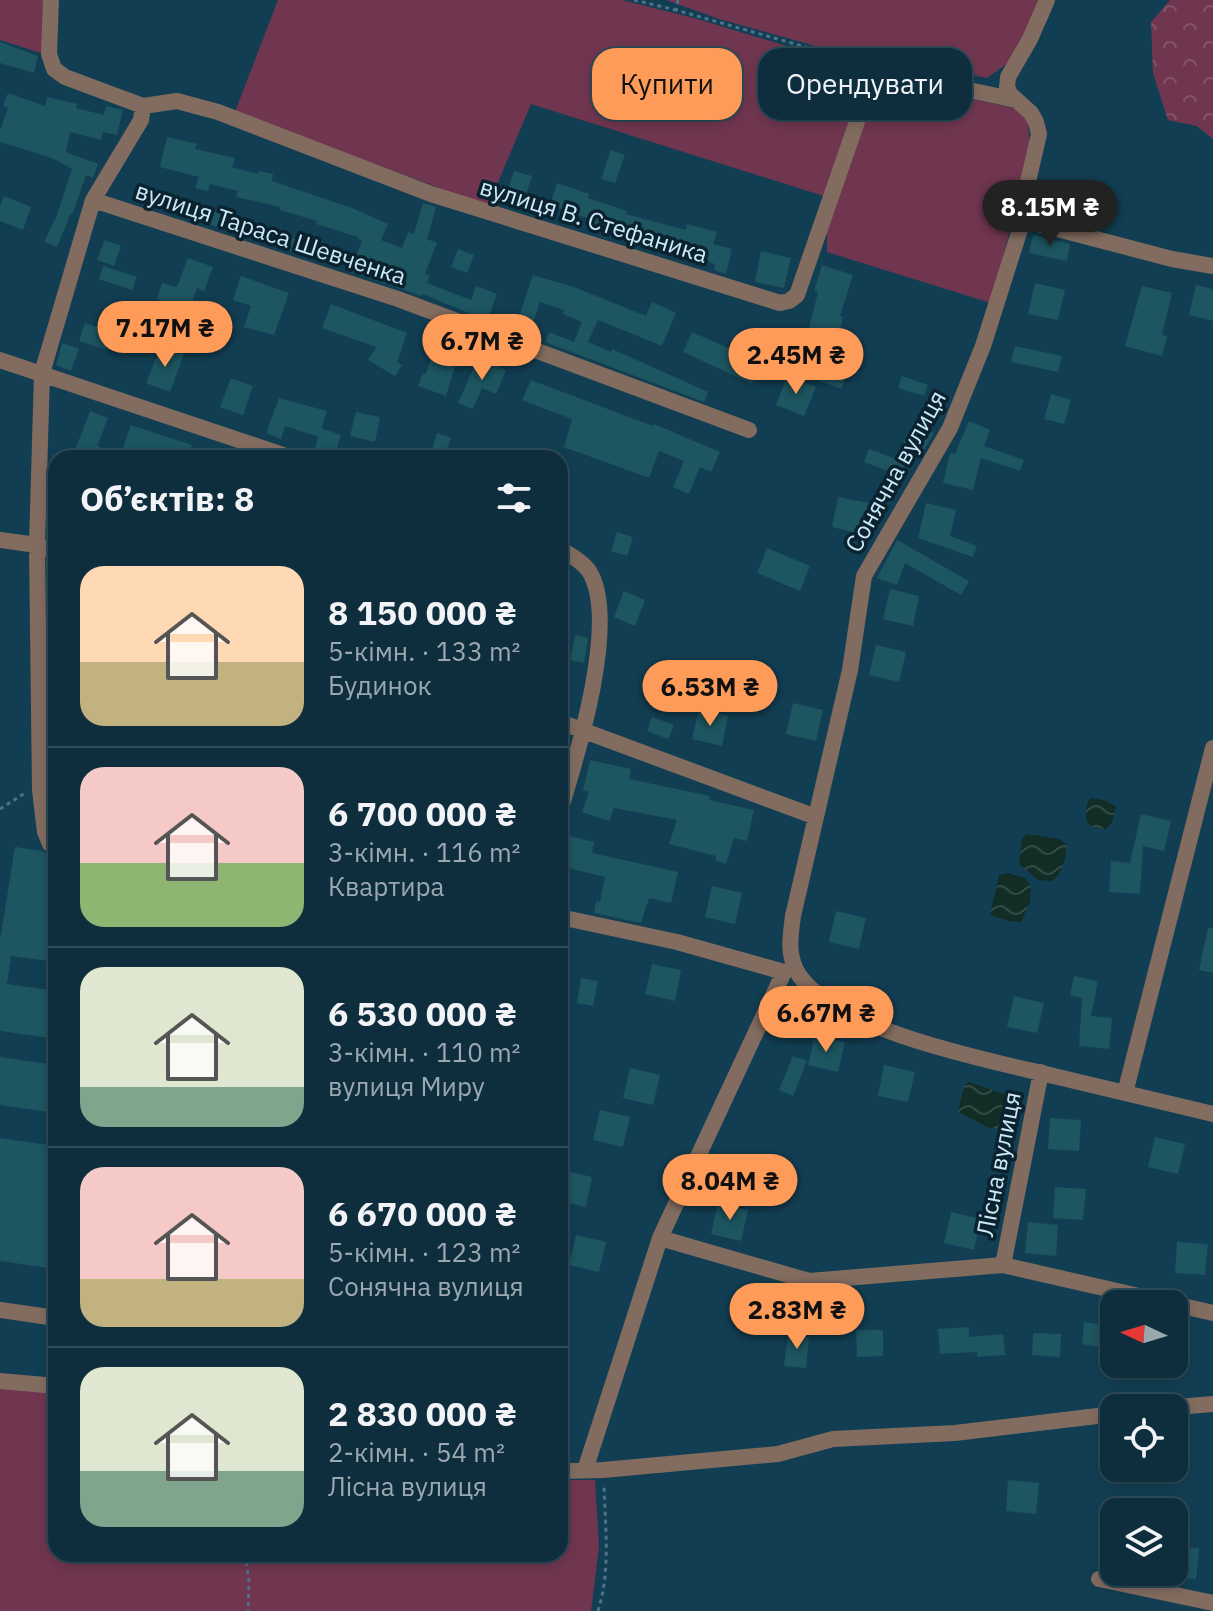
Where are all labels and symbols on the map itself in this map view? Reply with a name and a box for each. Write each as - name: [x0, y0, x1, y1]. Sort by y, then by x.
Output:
- street label: вулиця В. Стефаника: [476, 170, 712, 270]
- street label: вулиця Тараса Шевченка: [132, 174, 411, 292]
- pin: 8.15M ₴: [976, 180, 1124, 248]
- pin: 7.17M ₴: [91, 301, 239, 369]
- pin: 6.7M ₴: [417, 314, 547, 382]
- pin: 2.45M ₴: [722, 328, 870, 396]
- street label: Сонячна вулиця: [837, 384, 953, 558]
- pin: 6.53M ₴: [636, 660, 784, 728]
- pin: 6.67M ₴: [752, 986, 900, 1054]
- street label: Лісна вулиця: [968, 1089, 1028, 1239]
- pin: 8.04M ₴: [656, 1154, 804, 1222]
- pin: 2.83M ₴: [723, 1283, 871, 1351]
- north arrow: [1100, 1290, 1188, 1378]

